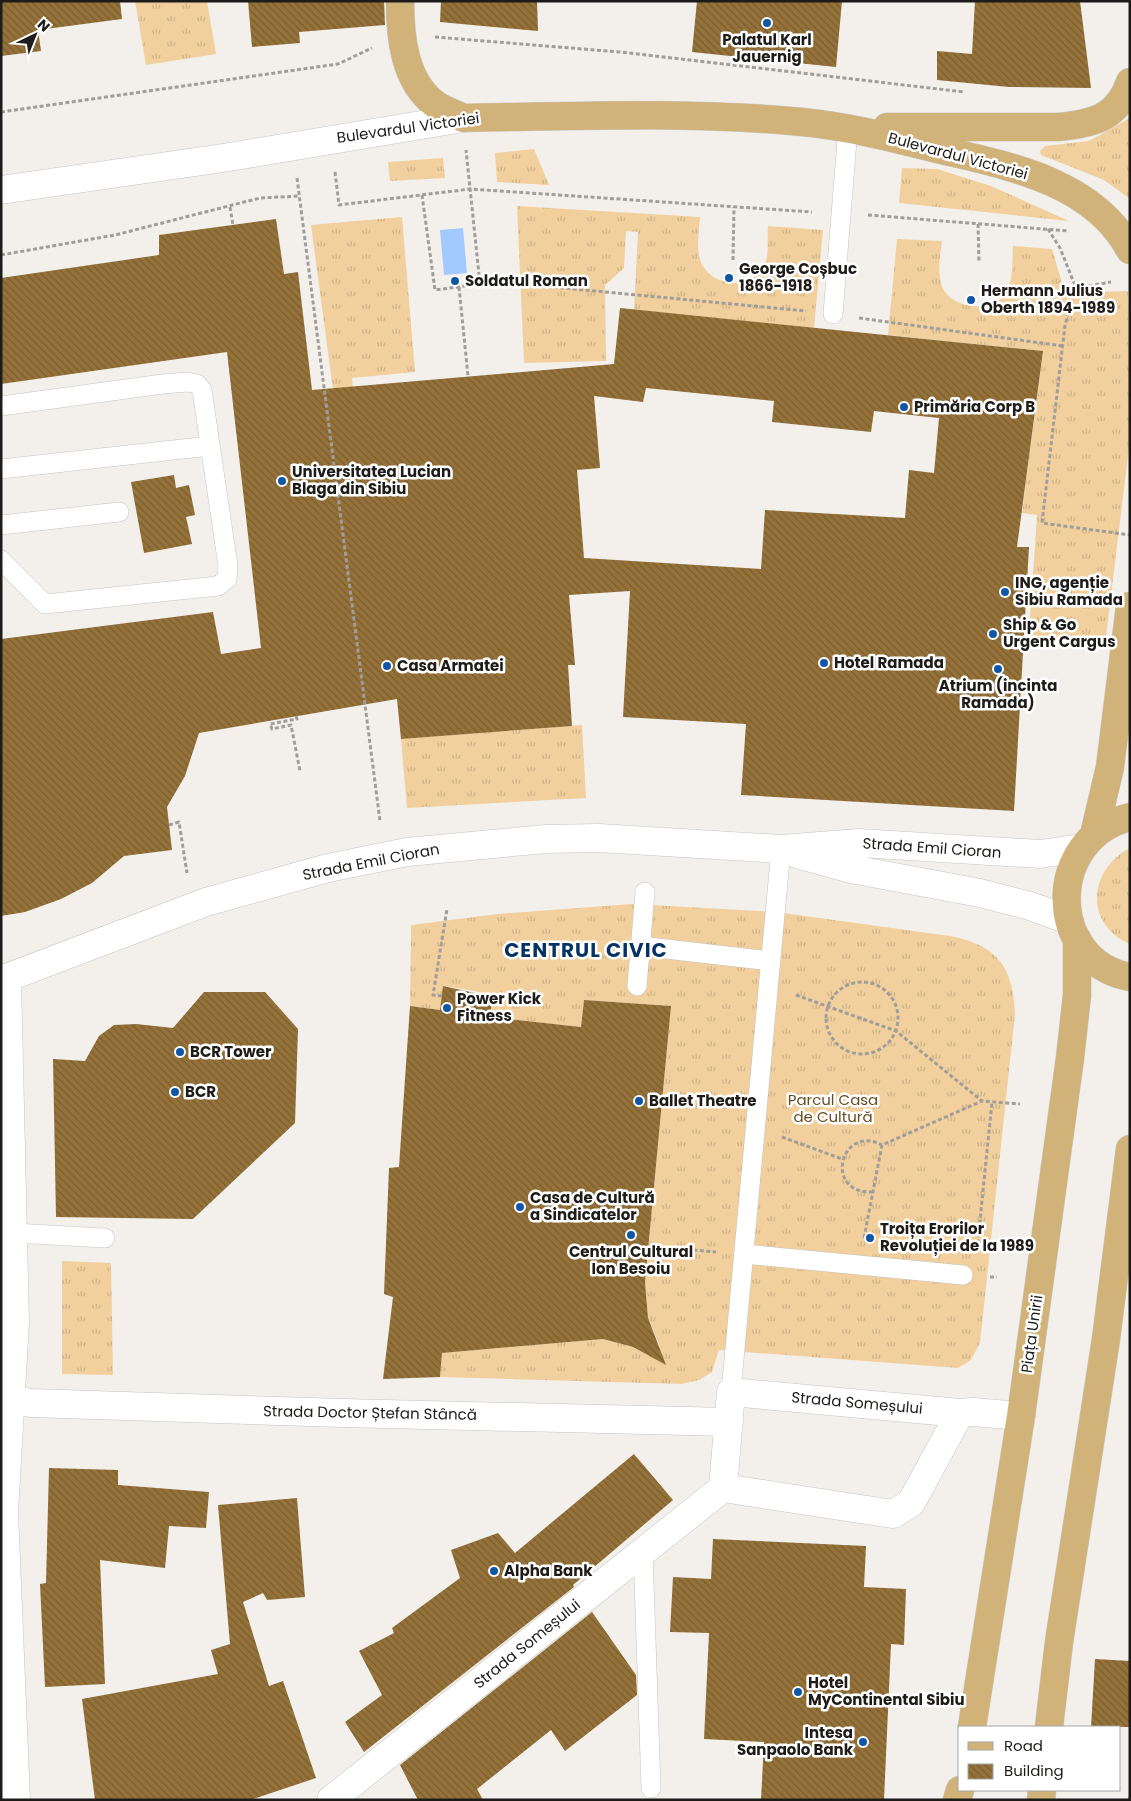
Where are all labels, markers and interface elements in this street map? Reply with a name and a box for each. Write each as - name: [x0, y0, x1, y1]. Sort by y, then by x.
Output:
- north arrow: [10, 10, 60, 60]
- text: N: [33, 15, 55, 36]
- marker: Palatul Karl Jauernig: [761, 17, 773, 29]
- place label: Palatul Karl Jauernig: [722, 29, 812, 67]
- street label: Bulevardul Victoriei: [335, 107, 481, 148]
- street label: Bulevardul Victoriei: [886, 127, 1030, 184]
- place label: George Coșbuc 1866-1918: [739, 258, 857, 296]
- place label: Soldatul Roman: [465, 270, 588, 291]
- marker: George Coșbuc 1866-1918: [723, 272, 735, 284]
- marker: Soldatul Roman: [449, 275, 461, 287]
- place label: Hermann Julius Oberth 1894-1989: [981, 280, 1115, 318]
- marker: Hermann Julius Oberth 1894-1989: [965, 294, 977, 306]
- place label: Primăria Corp B: [914, 396, 1035, 417]
- marker: Primăria Corp B: [898, 401, 910, 413]
- place label: Universitatea Lucian Blaga din Sibiu: [292, 461, 451, 499]
- marker: Universitatea Lucian Blaga din Sibiu: [276, 475, 288, 487]
- place label: ING, agenție Sibiu Ramada: [1015, 572, 1123, 610]
- marker: ING, agenție Sibiu Ramada: [999, 586, 1011, 598]
- place label: Ship & Go Urgent Cargus: [1003, 614, 1116, 652]
- marker: Ship & Go Urgent Cargus: [987, 628, 999, 640]
- place label: Hotel Ramada: [834, 652, 944, 673]
- place label: Casa Armatei: [397, 655, 504, 676]
- marker: Hotel Ramada: [818, 657, 830, 669]
- marker: Casa Armatei: [381, 660, 393, 672]
- marker: Atrium (incinta Ramada): [992, 663, 1004, 675]
- place label: Atrium (incinta Ramada): [939, 675, 1057, 713]
- street label: Strada Emil Cioran: [862, 832, 1002, 863]
- street label: Strada Emil Cioran: [301, 838, 441, 885]
- district label: CENTRUL CIVIC: [504, 936, 668, 964]
- place label: Power Kick Fitness: [457, 988, 542, 1026]
- marker: Power Kick Fitness: [441, 1002, 453, 1014]
- place label: BCR Tower: [190, 1041, 272, 1062]
- marker: BCR Tower: [174, 1046, 186, 1058]
- place label: BCR: [185, 1081, 216, 1102]
- marker: BCR: [169, 1086, 181, 1098]
- park label: Parcul Casa de Cultură: [788, 1089, 878, 1127]
- place label: Ballet Theatre: [649, 1090, 757, 1111]
- marker: Ballet Theatre: [633, 1095, 645, 1107]
- place label: Casa de Cultură a Sindicatelor: [530, 1187, 655, 1225]
- marker: Casa de Cultură a Sindicatelor: [514, 1201, 526, 1213]
- place label: Troița Erorilor Revoluției de la 1989: [880, 1218, 1034, 1257]
- marker: Centrul Cultural Ion Besoiu: [625, 1229, 637, 1241]
- marker: Troița Erorilor Revoluției de la 1989: [864, 1232, 876, 1244]
- place label: Centrul Cultural Ion Besoiu: [569, 1241, 693, 1279]
- street label: Piața Unirii: [1016, 1294, 1047, 1374]
- street label: Strada Someșului: [790, 1386, 924, 1419]
- street label: Strada Doctor Ștefan Stâncă: [263, 1400, 477, 1425]
- place label: Alpha Bank: [504, 1560, 593, 1581]
- marker: Alpha Bank: [488, 1565, 500, 1577]
- street label: Strada Someșului: [469, 1594, 585, 1693]
- place label: Hotel MyContinental Sibiu: [808, 1672, 965, 1710]
- marker: Hotel MyContinental Sibiu: [792, 1686, 804, 1698]
- place label: Intesa Sanpaolo Bank: [737, 1722, 854, 1760]
- legend: [958, 1726, 1121, 1791]
- text: Road: [1004, 1735, 1043, 1756]
- marker: Intesa Sanpaolo Bank: [857, 1736, 869, 1748]
- text: Building: [1004, 1760, 1064, 1781]

